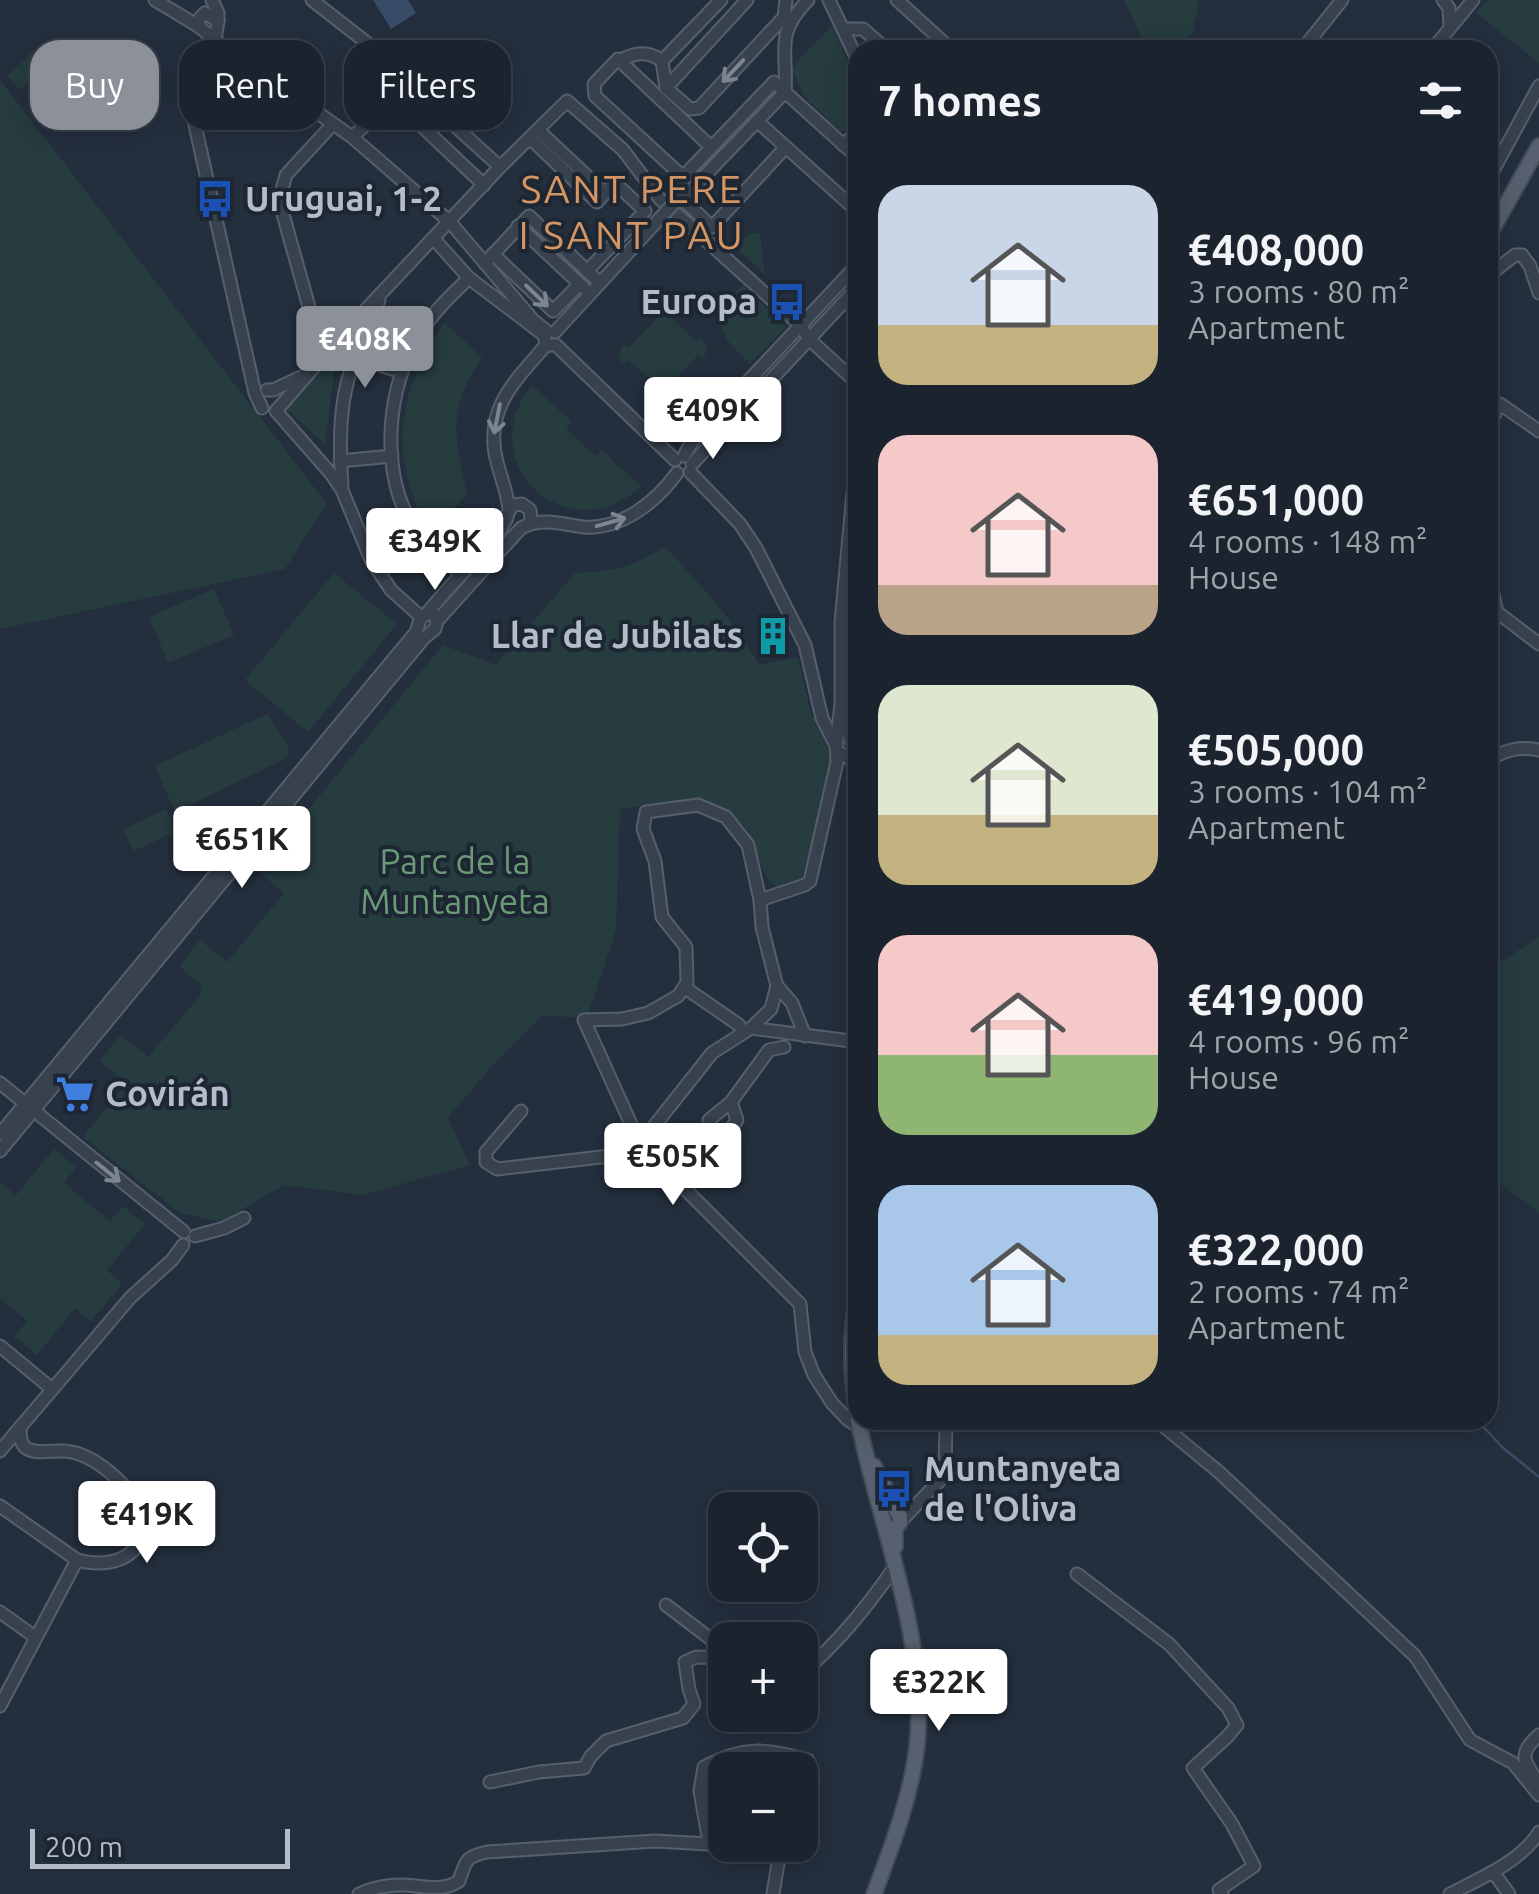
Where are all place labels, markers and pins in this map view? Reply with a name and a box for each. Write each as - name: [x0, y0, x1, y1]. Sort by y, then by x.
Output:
- bus stop icon: Uruguai, 1-2: [194, 178, 236, 220]
- place label: Uruguai, 1-2: [245, 178, 442, 218]
- place label: Europa: [641, 281, 757, 321]
- bus stop icon: Europa: [766, 281, 808, 323]
- pin: €408K: [295, 306, 435, 391]
- pin: €409K: [643, 377, 783, 462]
- pin: €349K: [365, 508, 505, 593]
- place label: Llar de Jubilats: [491, 615, 743, 655]
- building icon: Llar de Jubilats: [752, 615, 794, 657]
- pin: €651K: [172, 806, 312, 891]
- supermarket icon: Covirán: [54, 1073, 96, 1115]
- place label: Covirán: [105, 1073, 230, 1113]
- pin: €505K: [603, 1123, 743, 1208]
- place label: Muntanyeta de l'Oliva: [924, 1448, 1122, 1528]
- bus stop icon: Muntanyeta de l'Oliva: [873, 1468, 915, 1510]
- pin: €419K: [77, 1481, 217, 1566]
- pin: €322K: [869, 1649, 1009, 1734]

